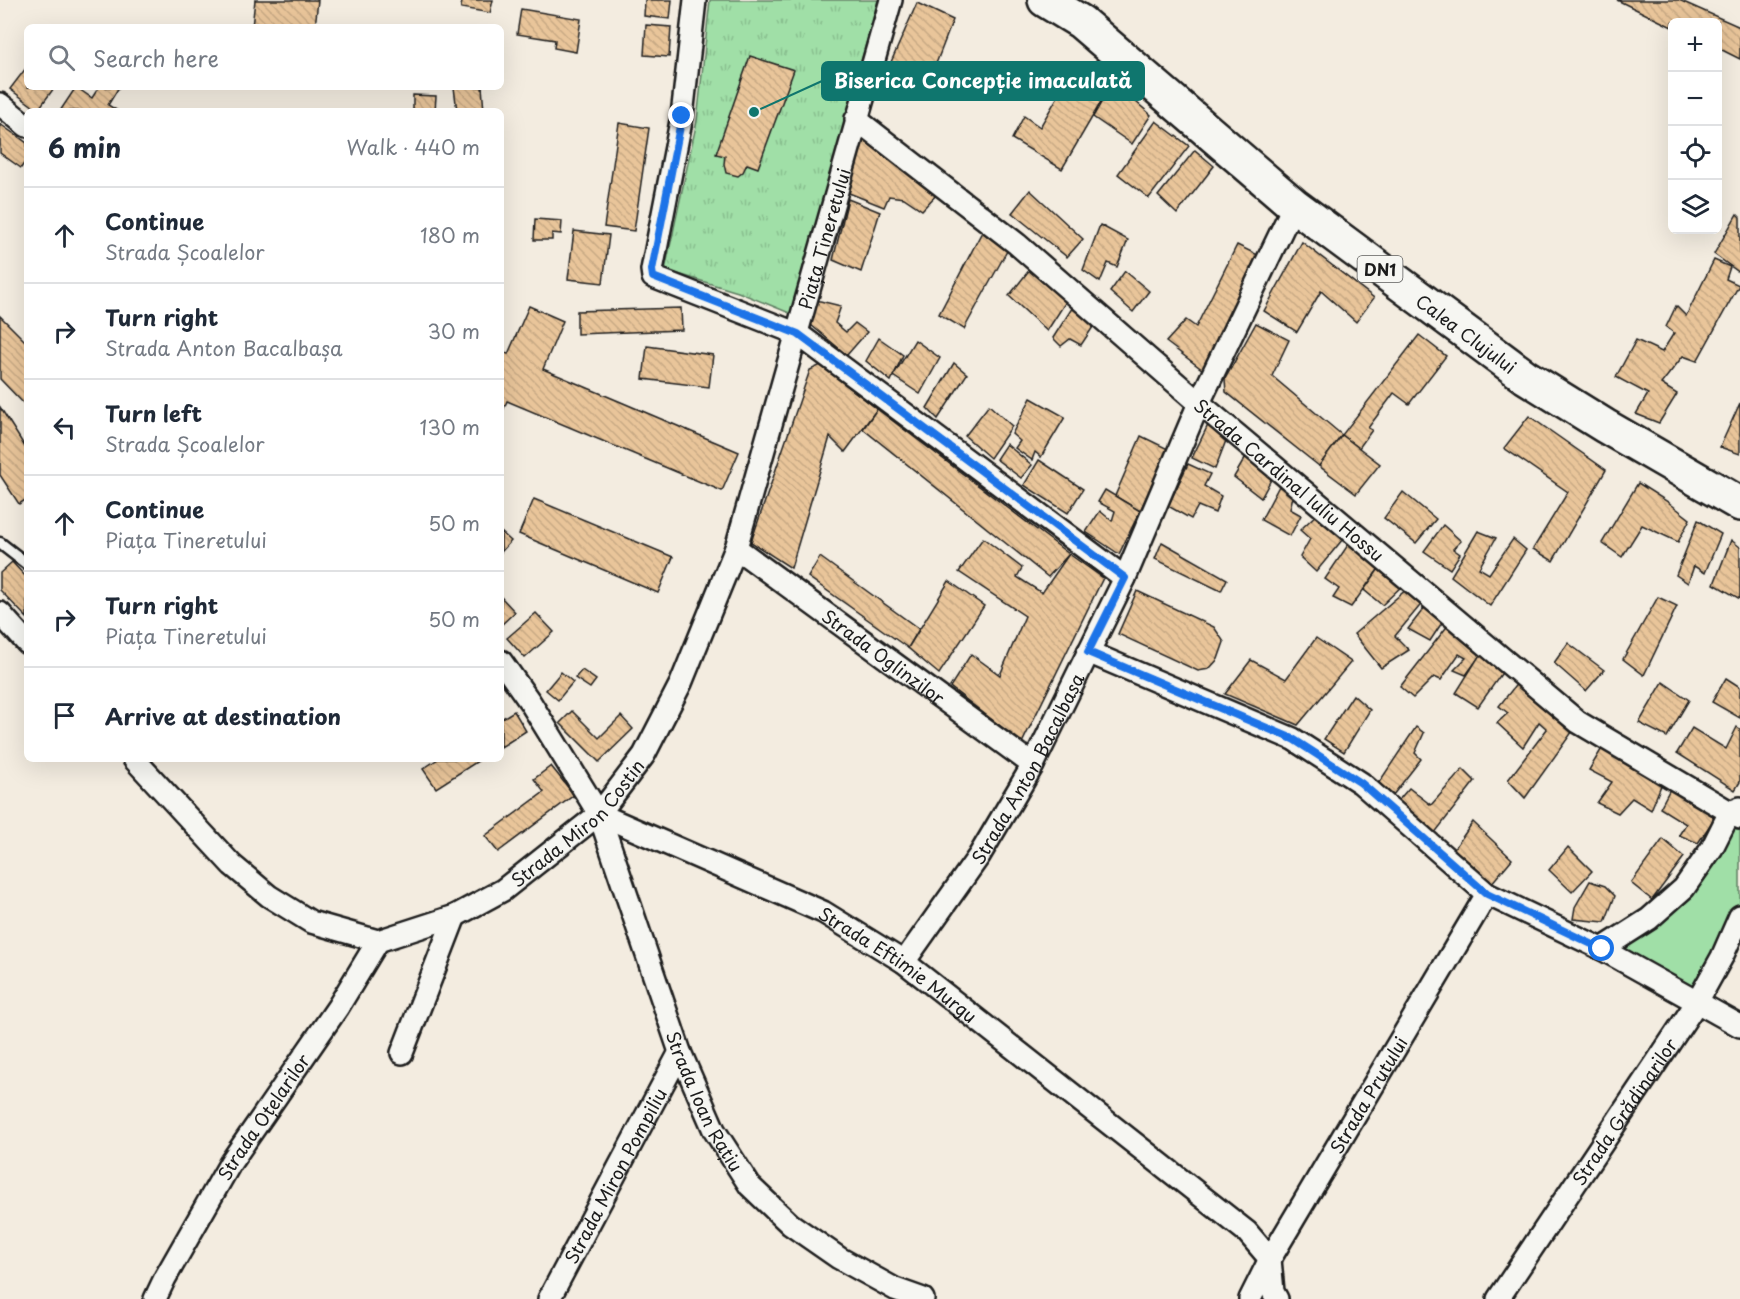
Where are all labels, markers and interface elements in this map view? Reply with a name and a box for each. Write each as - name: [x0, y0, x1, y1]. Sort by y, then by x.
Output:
- map controls: [1668, 18, 1722, 234]
- button: +: [1668, 18, 1722, 72]
- search box: [24, 24, 504, 90]
- icon: search: [45, 41, 78, 74]
- text: Search here: [93, 41, 219, 74]
- callout: Biserica Concepție imaculată: [822, 62, 1144, 100]
- text: Biserica Concepție imaculată: [834, 65, 1132, 95]
- button: −: [1668, 72, 1722, 126]
- route end: [668, 102, 694, 128]
- button: locate: [1668, 126, 1722, 180]
- text: 6 min: [48, 128, 121, 167]
- text: Walk · 440 m: [347, 132, 480, 162]
- street label: Piața Tineretului: [791, 165, 856, 313]
- button: layers: [1668, 180, 1722, 234]
- text: Continue: [105, 204, 204, 237]
- icon: ahead: [48, 219, 81, 252]
- text: 180 m: [420, 220, 480, 250]
- text: Strada Școalelor: [105, 237, 265, 267]
- road number: DN1: [1358, 256, 1402, 282]
- street label: Calea Clujului: [1411, 287, 1523, 379]
- text: Turn right: [105, 300, 218, 333]
- icon: right: [48, 315, 81, 348]
- text: 30 m: [427, 316, 480, 346]
- text: Strada Anton Bacalbașa: [105, 333, 343, 363]
- street label: Strada Cardinal Iuliu Hossu: [1189, 391, 1391, 567]
- text: Turn left: [105, 396, 202, 429]
- icon: left: [48, 411, 81, 444]
- text: 130 m: [420, 412, 480, 442]
- text: Strada Școalelor: [105, 429, 265, 459]
- text: Continue: [105, 492, 204, 525]
- icon: ahead: [48, 507, 81, 540]
- text: 50 m: [428, 508, 480, 538]
- text: Piața Tineretului: [105, 525, 267, 555]
- text: Turn right: [105, 588, 218, 621]
- street label: Strada Oglinzilor: [817, 602, 951, 710]
- icon: right: [48, 603, 81, 636]
- text: 50 m: [428, 604, 480, 634]
- text: Piața Tineretului: [105, 621, 267, 651]
- street label: Strada Anton Bacalbașa: [964, 667, 1090, 869]
- icon: arrive: [48, 699, 81, 732]
- text: Arrive at destination: [105, 699, 341, 732]
- street label: Strada Miron Costin: [505, 753, 650, 893]
- street label: Strada Eftimie Murgu: [814, 899, 983, 1028]
- route start: [1588, 935, 1614, 961]
- street label: Strada Ioan Rațiu: [660, 1027, 750, 1176]
- street label: Strada Prutului: [1322, 1031, 1413, 1158]
- street label: Strada Grădinarilor: [1565, 1032, 1683, 1190]
- street label: Strada Oțelarilor: [210, 1047, 316, 1185]
- street label: Strada Miron Pompiliu: [557, 1083, 672, 1268]

